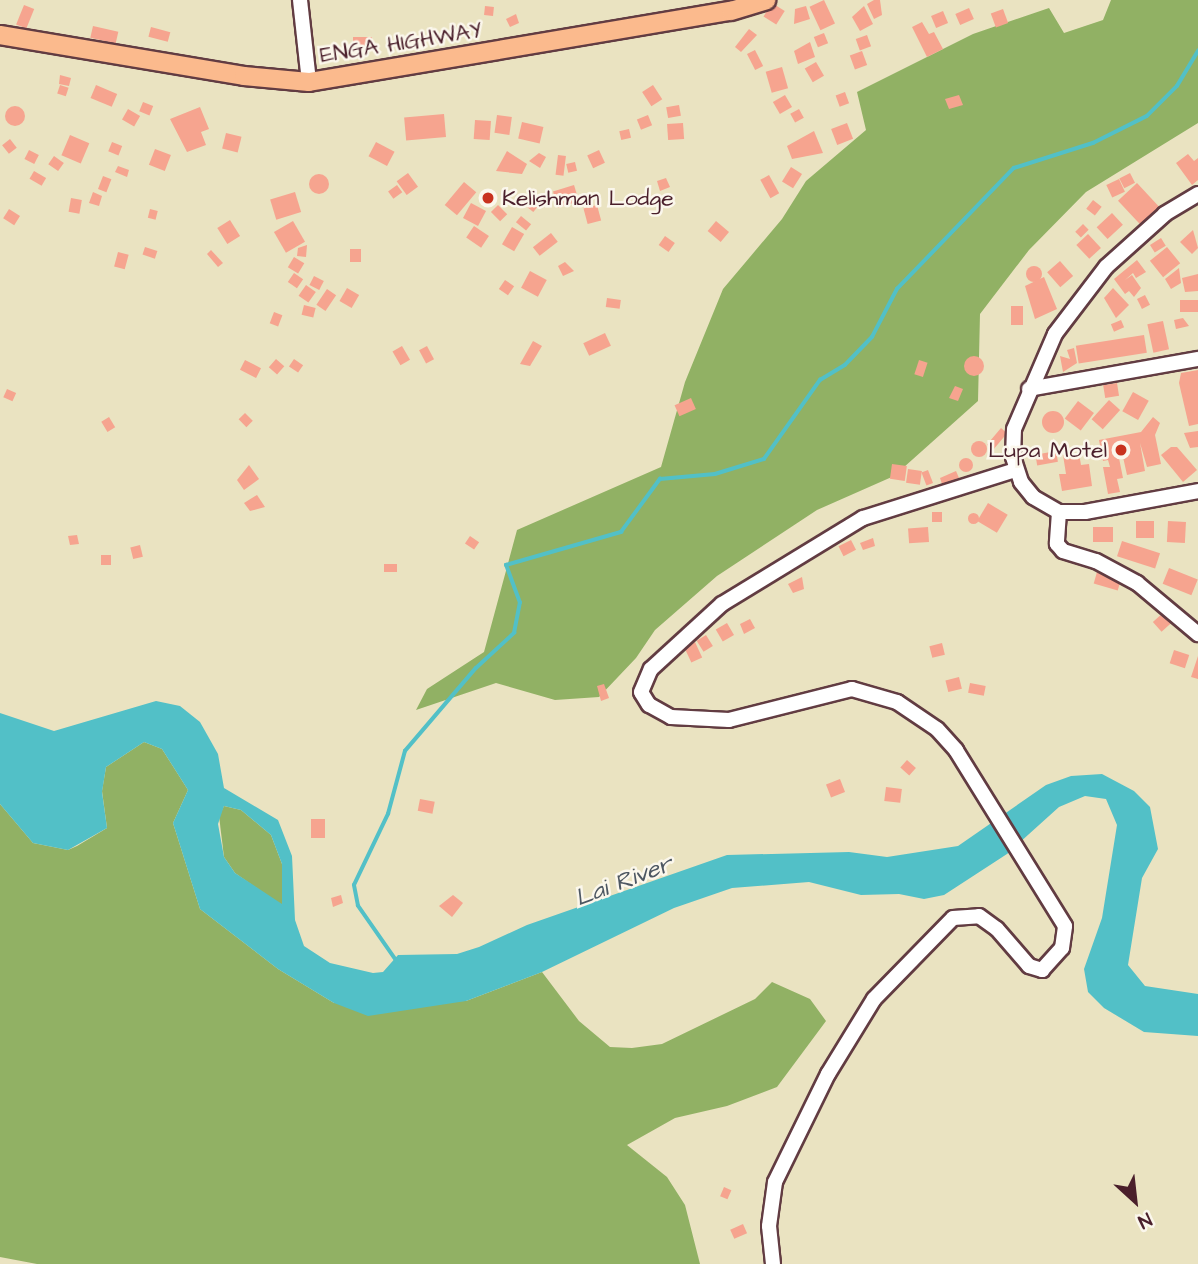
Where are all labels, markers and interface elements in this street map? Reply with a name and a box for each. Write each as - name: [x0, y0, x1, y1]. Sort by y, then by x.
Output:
- street label: ENGA HIGHWAY: [318, 17, 484, 69]
- place label: Kelishman Lodge: [502, 184, 674, 212]
- marker: Kelishman Lodge: [480, 190, 496, 206]
- place label: Lupa Motel: [988, 436, 1107, 464]
- marker: Lupa Motel: [1113, 442, 1129, 458]
- water label: Lai River: [571, 850, 677, 914]
- north arrow: [1100, 1166, 1170, 1236]
- text: N: [1133, 1205, 1156, 1235]

